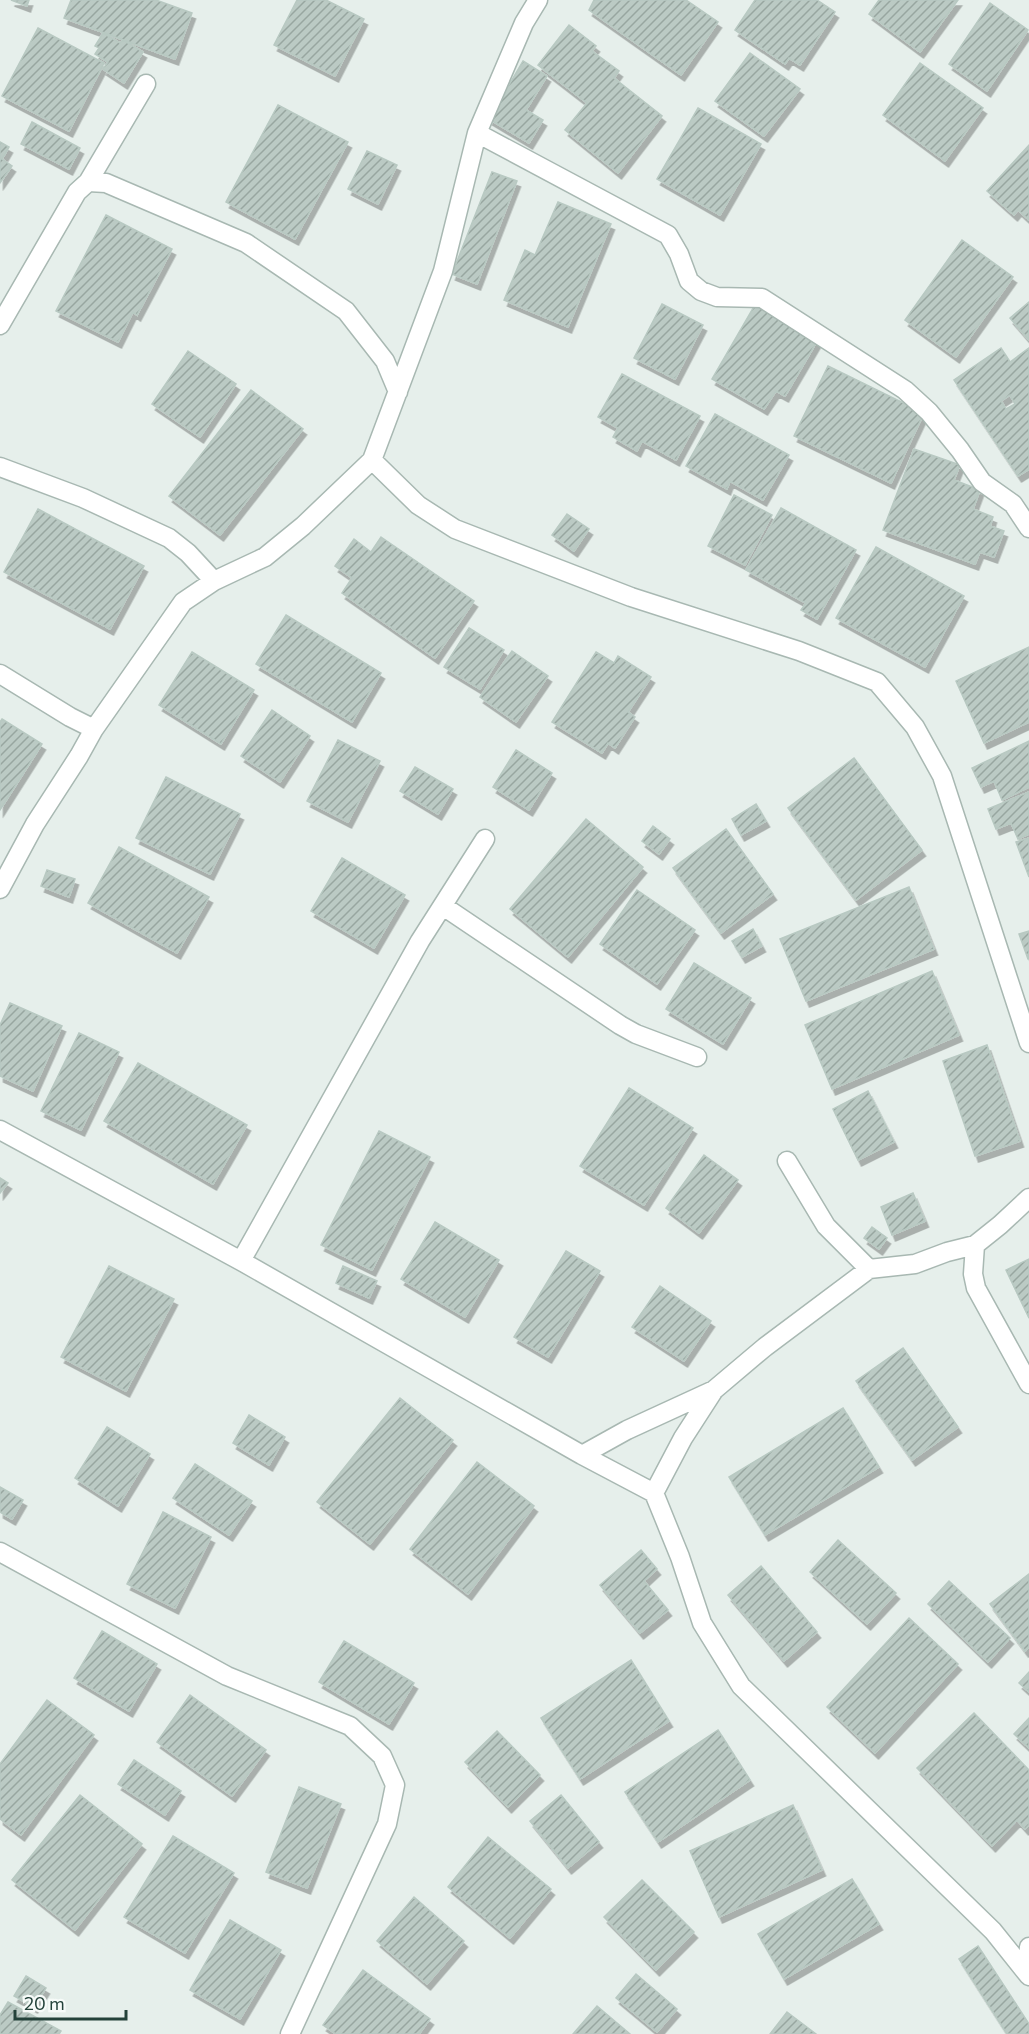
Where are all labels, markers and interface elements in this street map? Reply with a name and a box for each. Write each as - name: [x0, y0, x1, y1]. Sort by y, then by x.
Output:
- scale bar: [15, 1983, 126, 2021]
- text: 20 m: [24, 1992, 65, 2014]

